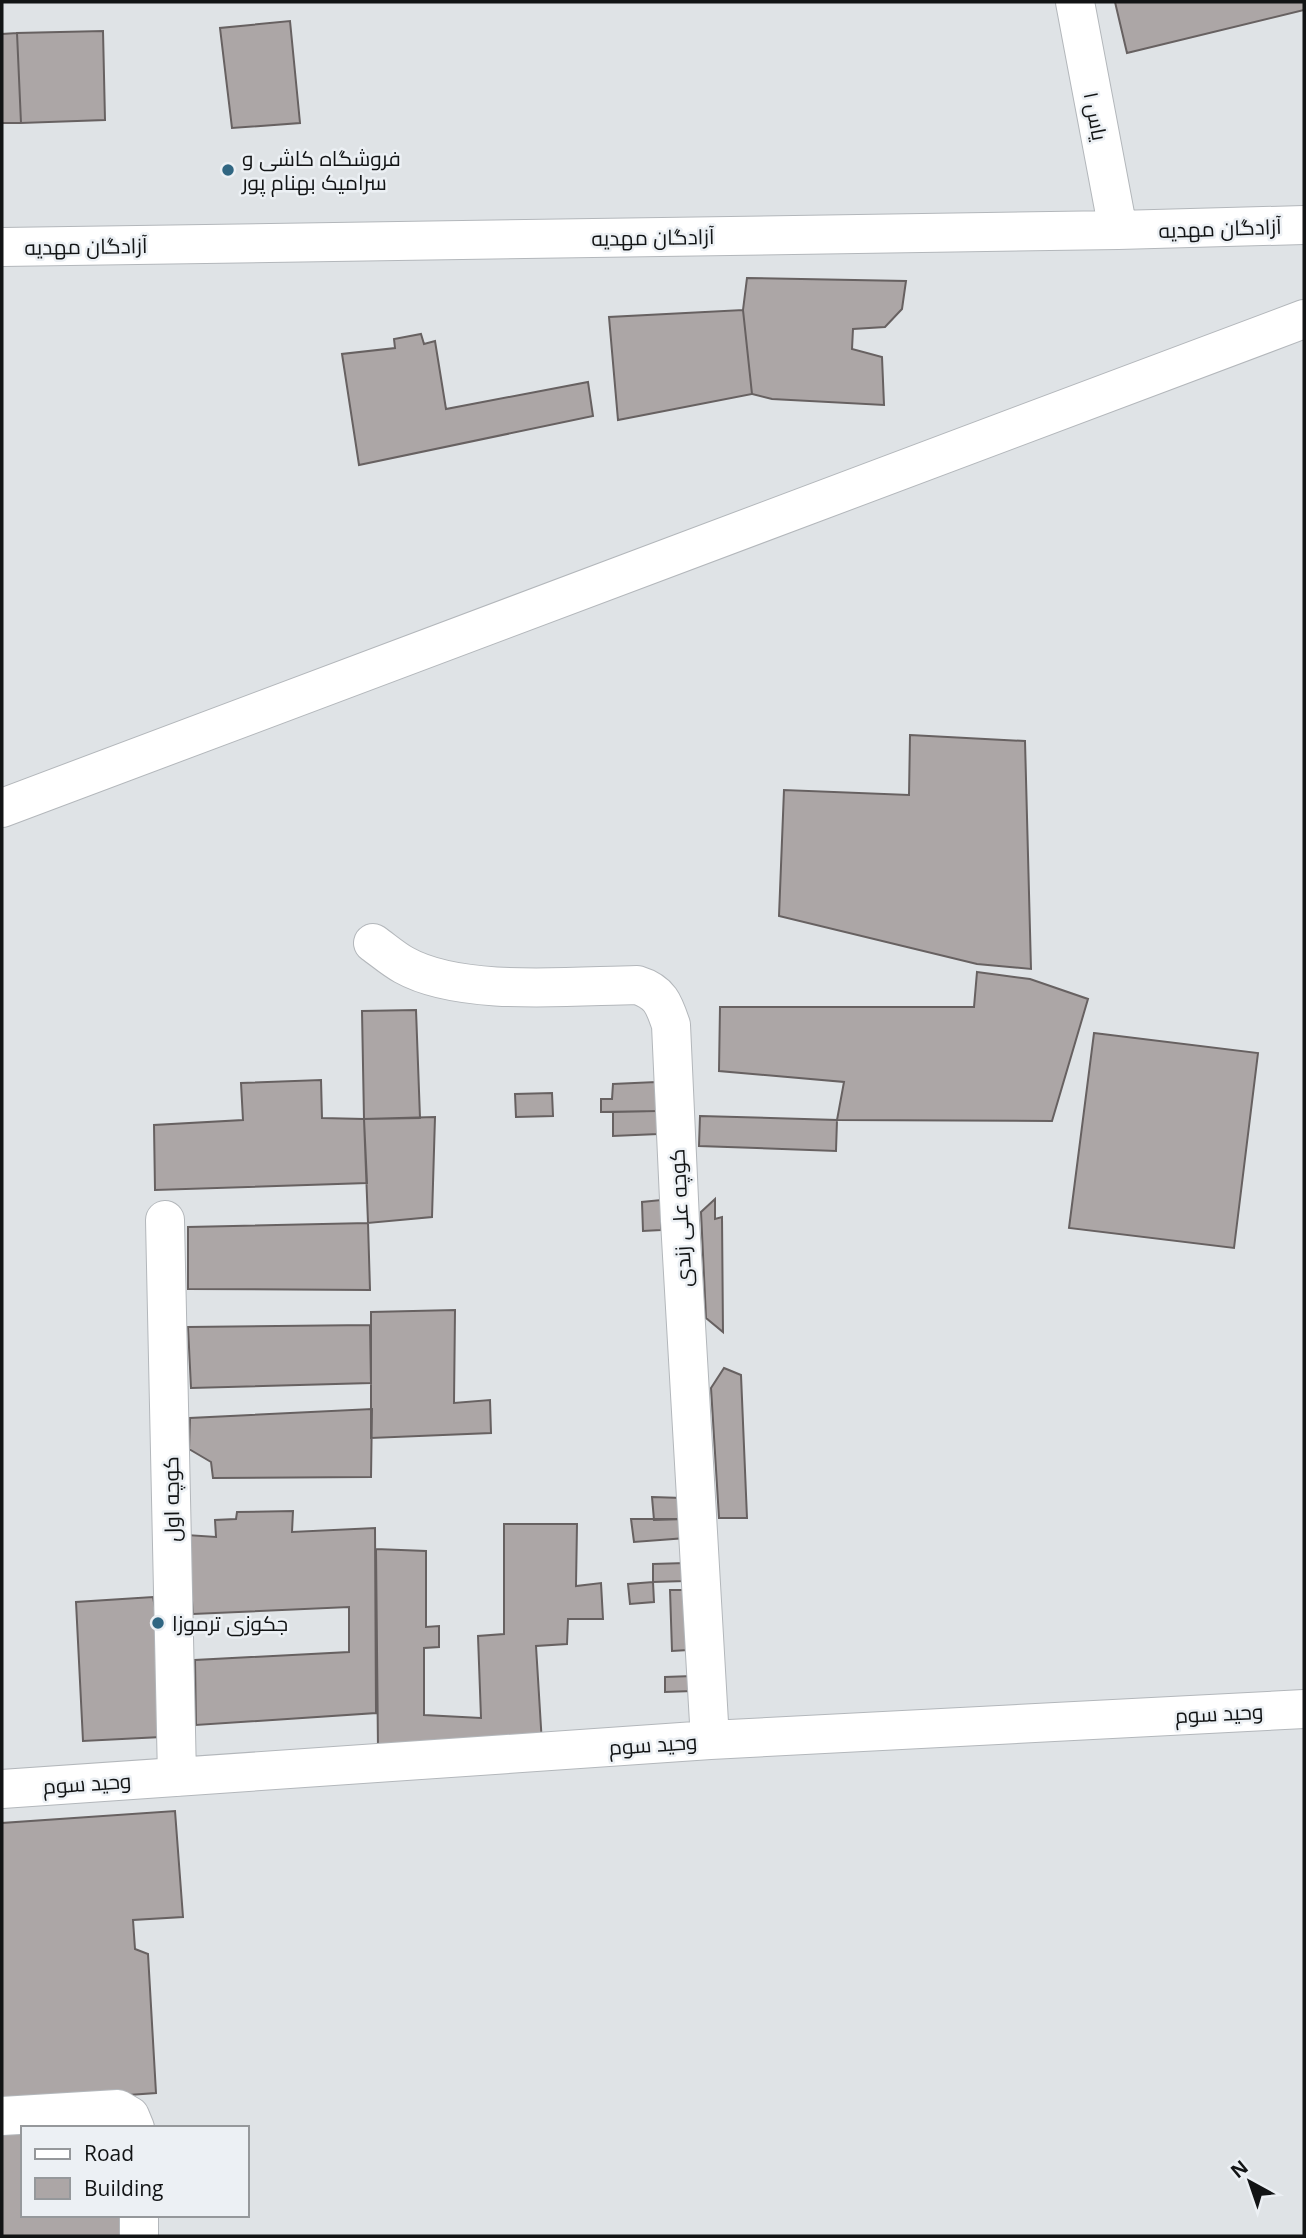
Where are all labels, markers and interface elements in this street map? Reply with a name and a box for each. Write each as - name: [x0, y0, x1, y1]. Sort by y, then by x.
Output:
- street label: یاس ۱: [1078, 89, 1115, 143]
- place label: فروشگاه کاشی و سرامیک بهنام پور: [241, 144, 401, 197]
- marker: فروشگاه کاشی و سرامیک بهنام پور: [220, 162, 236, 178]
- street label: آزادگان مهدیه: [1158, 212, 1282, 244]
- street label: آزادگان مهدیه: [591, 222, 715, 252]
- street label: آزادگان مهدیه: [24, 231, 148, 261]
- street label: کوچه علی زندی: [662, 1148, 699, 1288]
- street label: کوچه اول: [156, 1456, 187, 1542]
- place label: جکوزی ترموزا: [172, 1609, 288, 1637]
- marker: جکوزی ترموزا: [150, 1615, 166, 1631]
- street label: وحید سوم: [1174, 1697, 1264, 1730]
- street label: وحید سوم: [608, 1727, 698, 1762]
- street label: وحید سوم: [42, 1766, 132, 1801]
- legend: [21, 2126, 248, 2217]
- text: Road: [84, 2139, 134, 2167]
- north arrow: [1215, 2147, 1285, 2217]
- text: N: [1225, 2154, 1253, 2184]
- text: Building: [84, 2174, 163, 2202]

